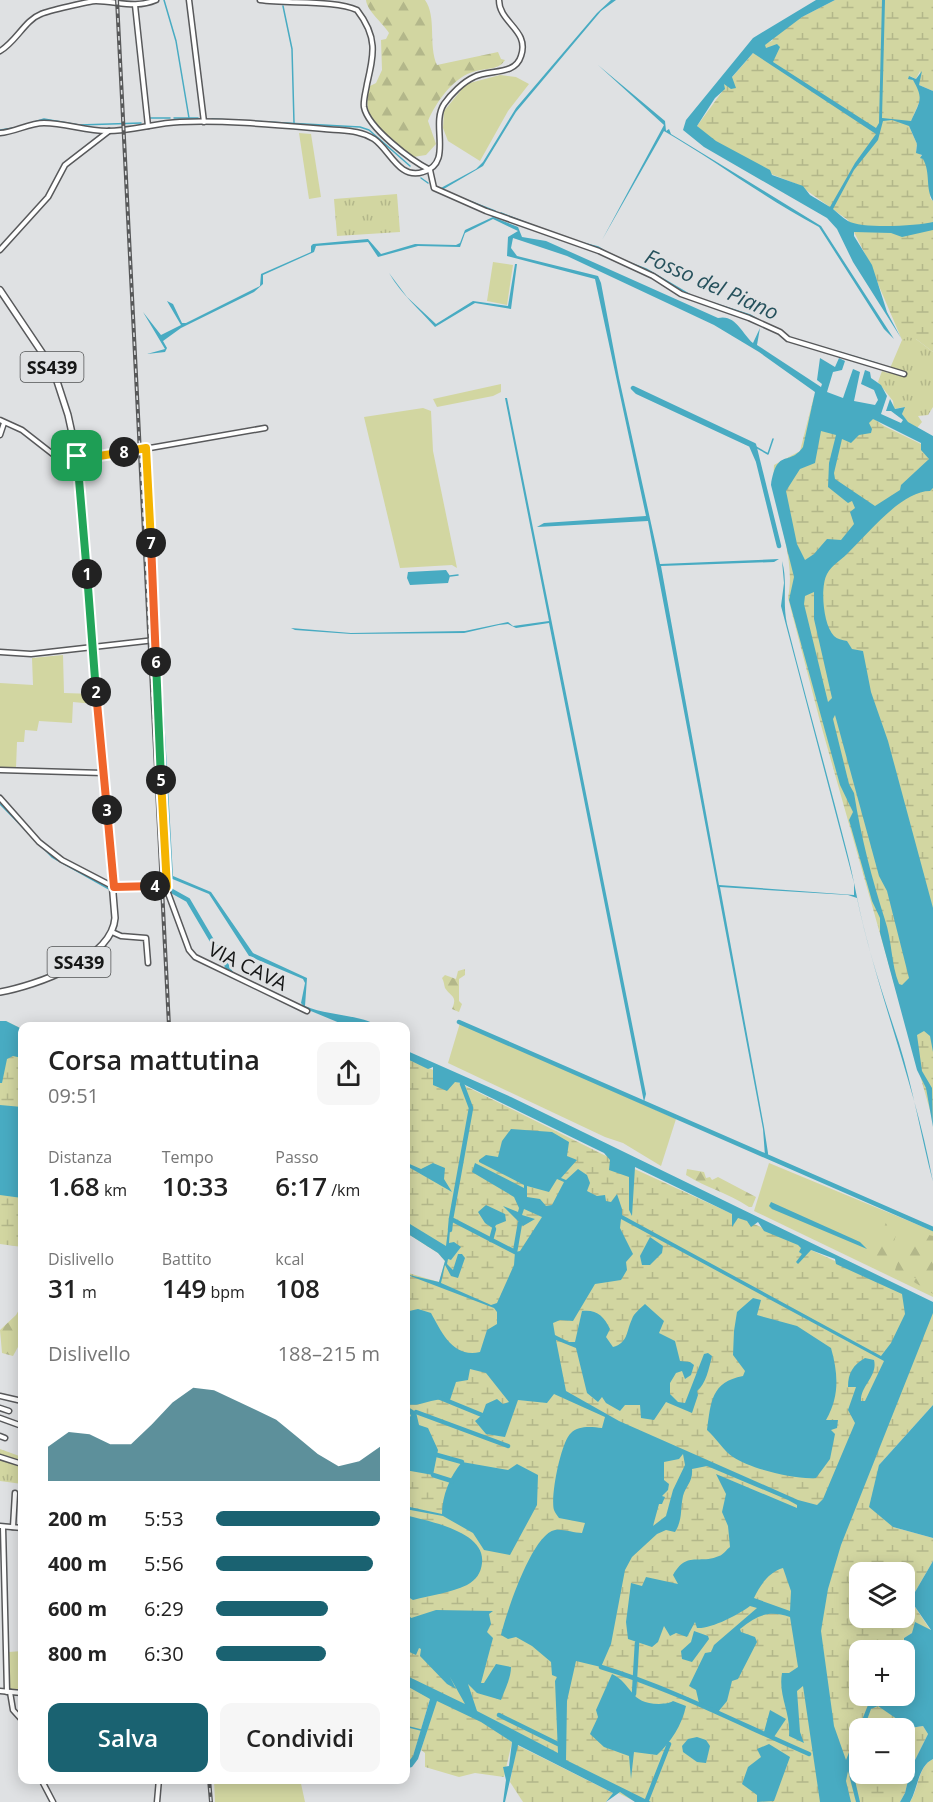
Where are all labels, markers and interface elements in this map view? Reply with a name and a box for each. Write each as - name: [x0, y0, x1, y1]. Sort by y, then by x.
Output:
- water label: Fosso del Piano: [641, 242, 783, 326]
- road number: SS439: [20, 352, 84, 382]
- pin: [51, 430, 102, 481]
- pin: 8: [109, 437, 139, 467]
- icon: arrive: [60, 439, 93, 472]
- text: 8: [119, 441, 129, 463]
- pin: 7: [136, 528, 166, 558]
- text: 7: [146, 532, 156, 554]
- pin: 1: [72, 559, 102, 589]
- text: 1: [82, 563, 92, 585]
- pin: 6: [141, 647, 171, 677]
- text: 6: [151, 651, 161, 673]
- pin: 2: [81, 677, 111, 707]
- text: 2: [91, 681, 101, 703]
- pin: 5: [146, 765, 176, 795]
- text: 5: [156, 769, 166, 791]
- pin: 3: [92, 795, 122, 825]
- text: 3: [102, 799, 112, 821]
- pin: 4: [140, 871, 170, 901]
- text: 4: [150, 875, 160, 897]
- street label: VIA CAVA: [204, 935, 293, 997]
- road number: SS439: [48, 947, 110, 977]
- text: Corsa mattutina: [48, 1041, 260, 1078]
- button: share: [317, 1042, 380, 1105]
- text: 09:51: [48, 1082, 99, 1109]
- text: Distanza: [48, 1146, 112, 1168]
- text: Tempo: [162, 1146, 214, 1168]
- text: Passo: [275, 1146, 319, 1168]
- text: 1.68: [48, 1168, 100, 1204]
- text: 10:33: [162, 1168, 228, 1204]
- text: 6:17: [275, 1168, 327, 1204]
- text: km: [100, 1179, 127, 1201]
- text: /km: [327, 1179, 360, 1201]
- text: Dislivello: [48, 1248, 114, 1270]
- text: Battito: [162, 1248, 212, 1270]
- text: kcal: [275, 1248, 304, 1270]
- text: 31: [48, 1270, 78, 1306]
- text: 149: [162, 1270, 206, 1306]
- text: 108: [275, 1270, 320, 1306]
- text: m: [78, 1281, 97, 1303]
- text: bpm: [206, 1281, 245, 1303]
- text: Dislivello: [48, 1340, 131, 1367]
- text: 188–215 m: [278, 1340, 380, 1367]
- text: 200 m: [48, 1505, 107, 1532]
- text: 5:53: [144, 1505, 184, 1532]
- text: 400 m: [48, 1550, 107, 1577]
- text: 5:56: [144, 1550, 184, 1577]
- map controls: [849, 1562, 915, 1784]
- button: layers: [849, 1562, 915, 1628]
- text: 600 m: [48, 1595, 107, 1622]
- text: 6:29: [144, 1595, 184, 1622]
- text: 800 m: [48, 1640, 107, 1667]
- text: 6:30: [144, 1640, 184, 1667]
- button: +: [849, 1640, 915, 1706]
- button: Salva: [48, 1703, 208, 1772]
- button: Condividi: [220, 1703, 380, 1772]
- button: −: [849, 1718, 915, 1784]

